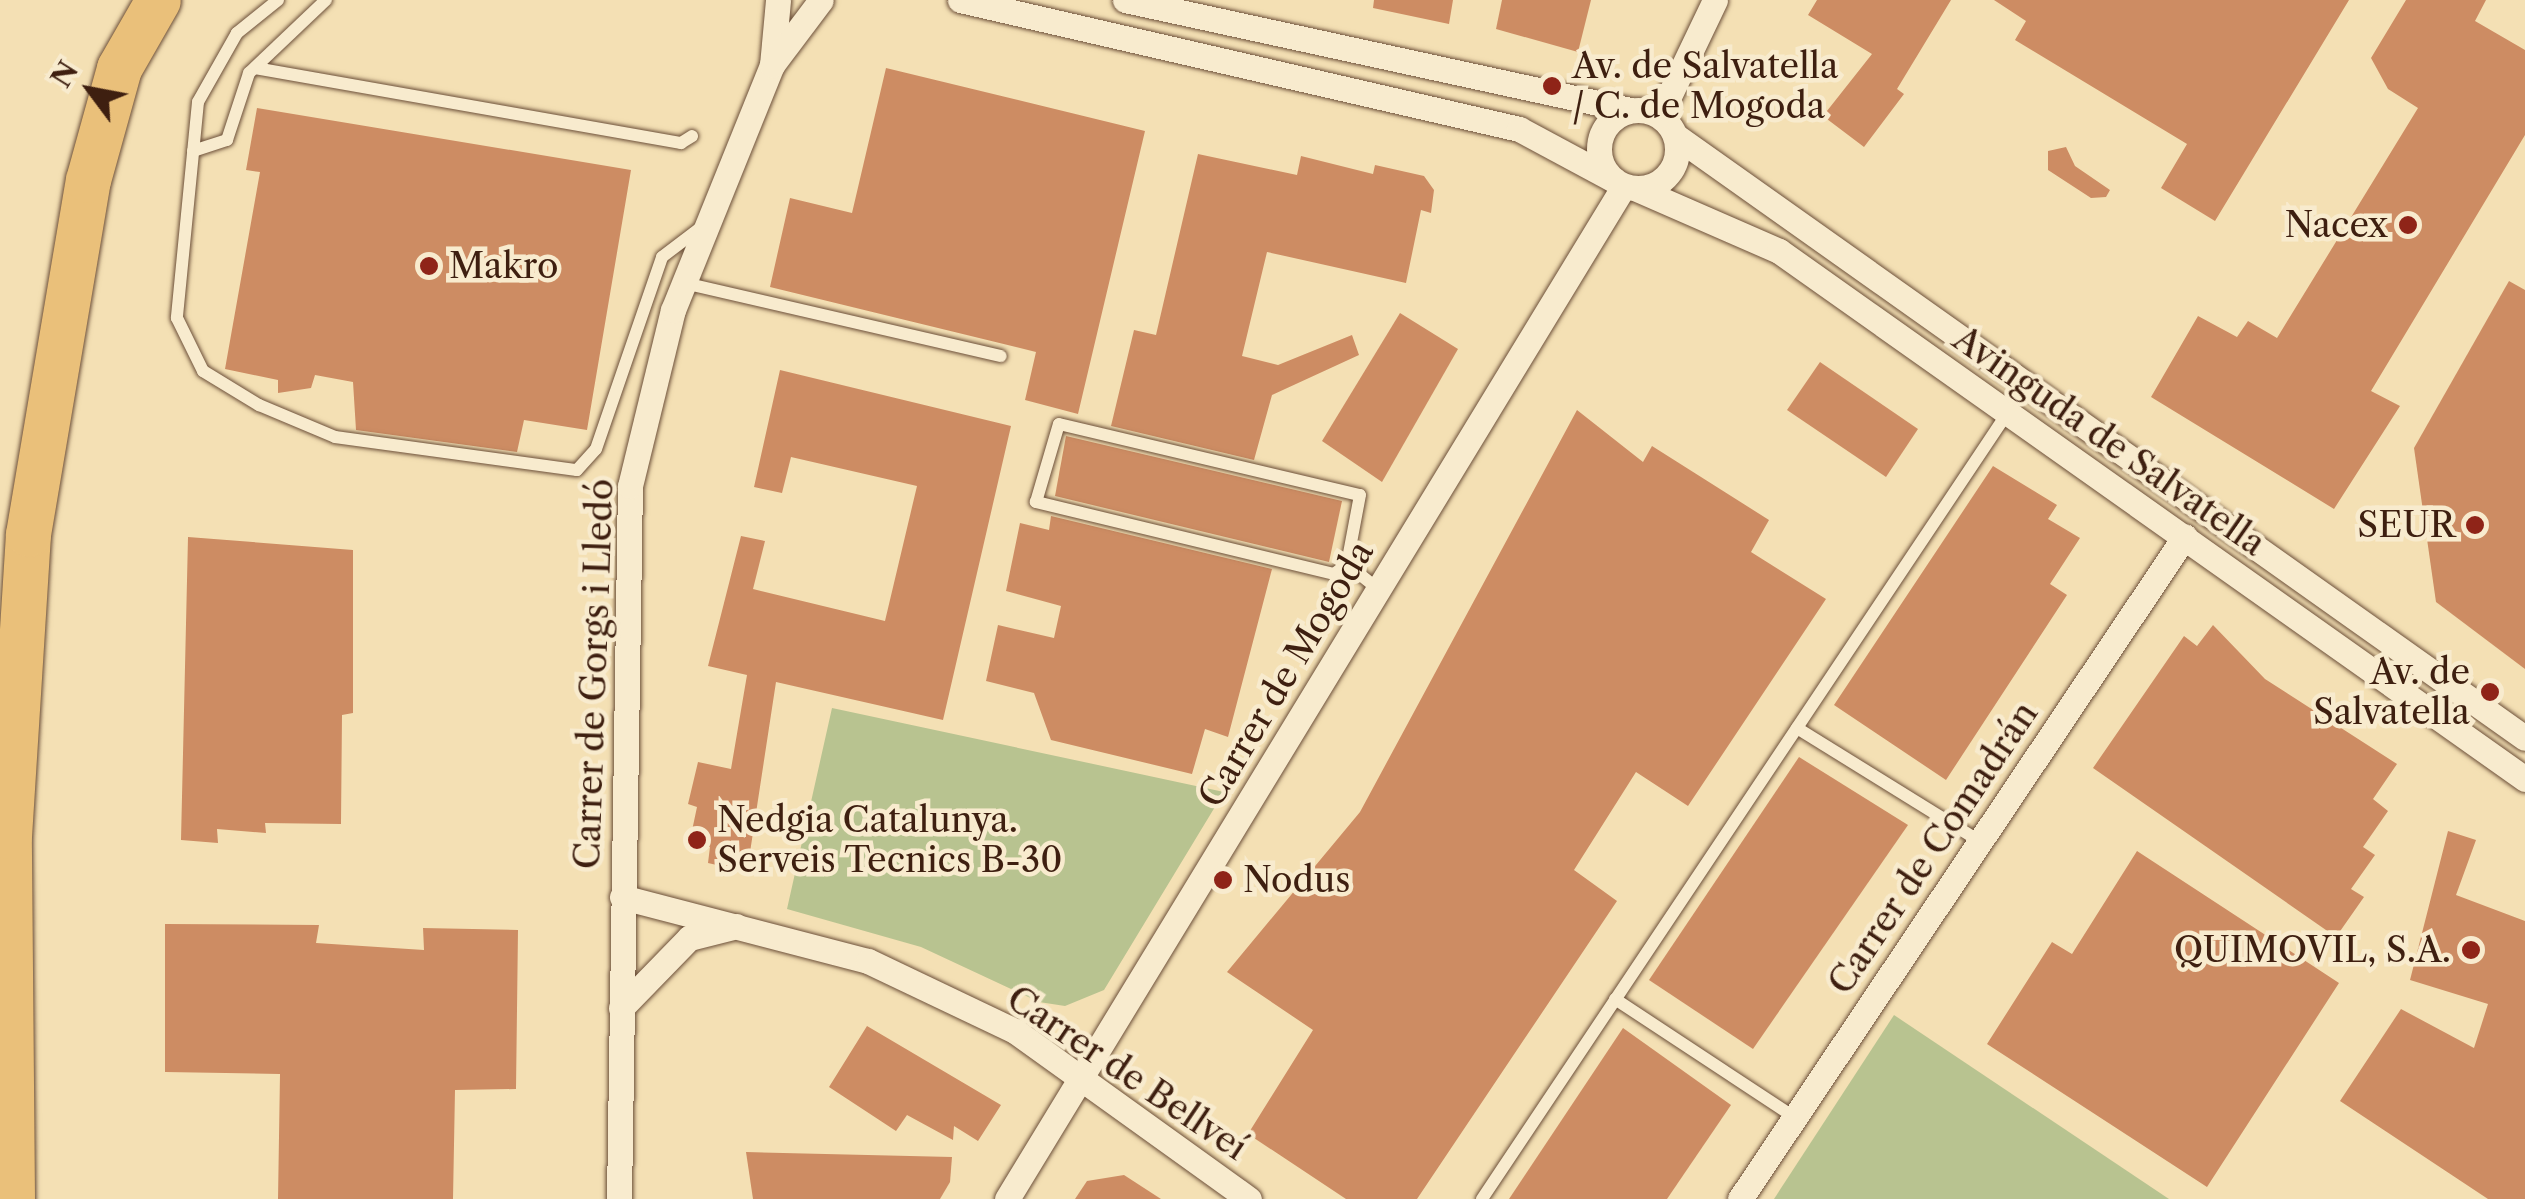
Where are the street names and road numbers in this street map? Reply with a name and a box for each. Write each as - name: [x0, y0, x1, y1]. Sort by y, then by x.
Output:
- street label: Avinguda de Salvatella: [1945, 317, 2273, 565]
- street label: Carrer de Gorgs i Lledó: [566, 478, 622, 870]
- street label: Carrer de Mogoda: [1190, 533, 1382, 815]
- street label: Carrer de Comadrán: [1819, 694, 2047, 1002]
- street label: Carrer de Bellveí: [999, 977, 1255, 1169]

